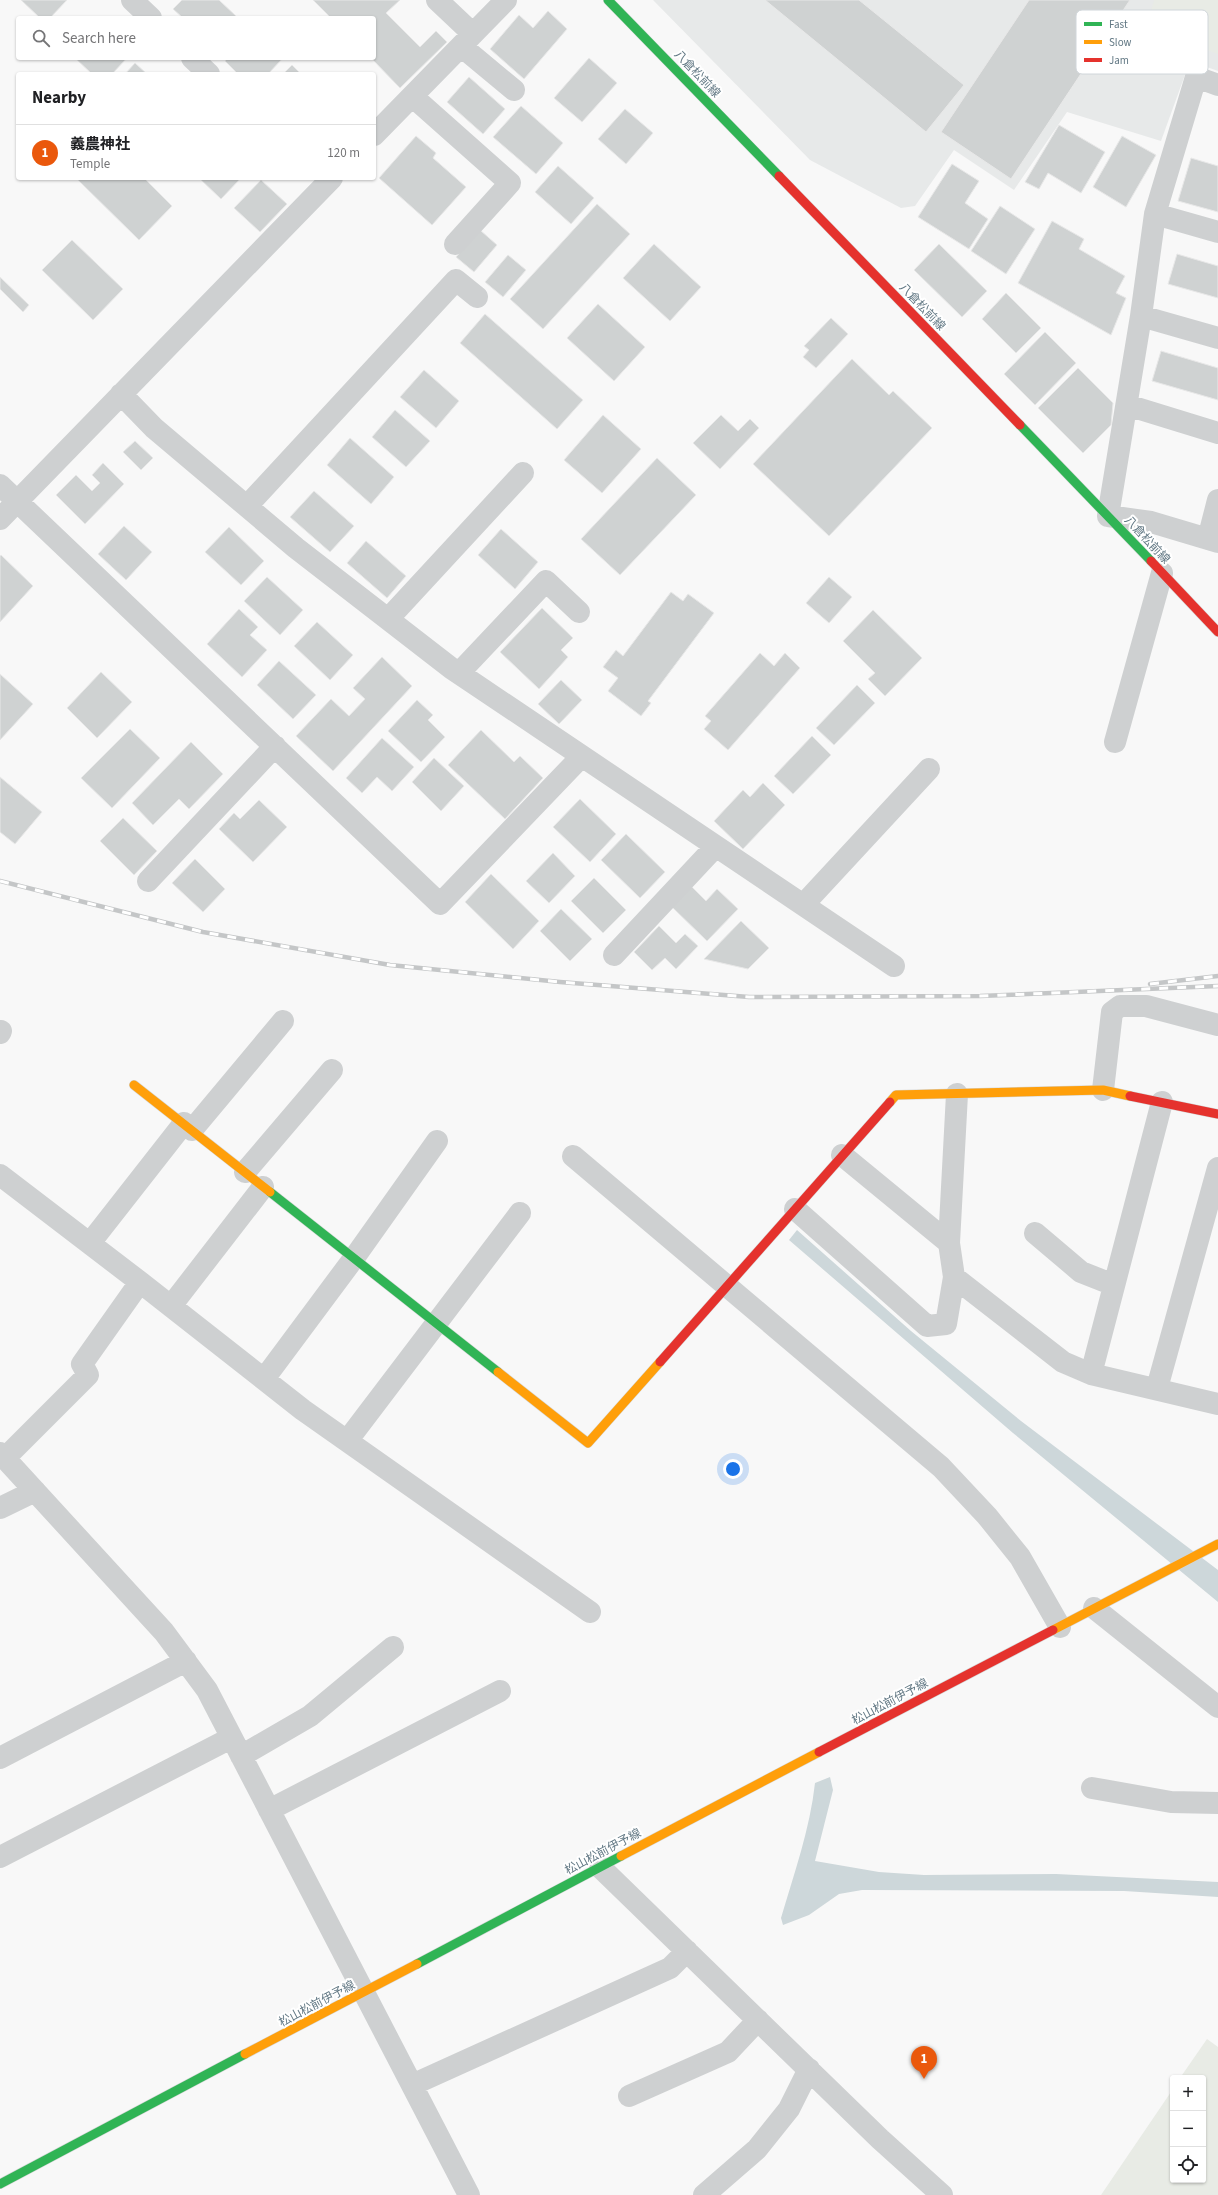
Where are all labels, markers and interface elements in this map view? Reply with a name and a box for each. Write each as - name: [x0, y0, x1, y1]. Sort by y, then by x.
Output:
- legend: [1076, 10, 1208, 74]
- search box: [16, 16, 376, 60]
- text: Fast: [1109, 17, 1128, 32]
- icon: search: [30, 27, 52, 49]
- text: Search here: [62, 28, 136, 49]
- text: Slow: [1109, 35, 1132, 50]
- street label: 八倉松前線: [670, 47, 724, 101]
- text: Jam: [1109, 53, 1129, 68]
- text: Nearby: [32, 86, 86, 110]
- text: 義農神社: [70, 134, 130, 155]
- text: 1: [42, 144, 48, 162]
- text: 120 m: [327, 144, 360, 162]
- text: Temple: [70, 155, 110, 173]
- street label: 八倉松前線: [895, 280, 949, 334]
- street label: 八倉松前線: [1120, 512, 1174, 568]
- your location: [723, 1459, 743, 1479]
- street label: 松山松前伊予線: [849, 1675, 931, 1729]
- street label: 松山松前伊予線: [562, 1825, 644, 1879]
- street label: 松山松前伊予線: [276, 1977, 358, 2031]
- pin: 1: [911, 2046, 937, 2079]
- map controls: [1170, 2075, 1206, 2183]
- button: +: [1170, 2075, 1206, 2111]
- button: −: [1170, 2111, 1206, 2147]
- button: locate: [1170, 2147, 1206, 2183]

